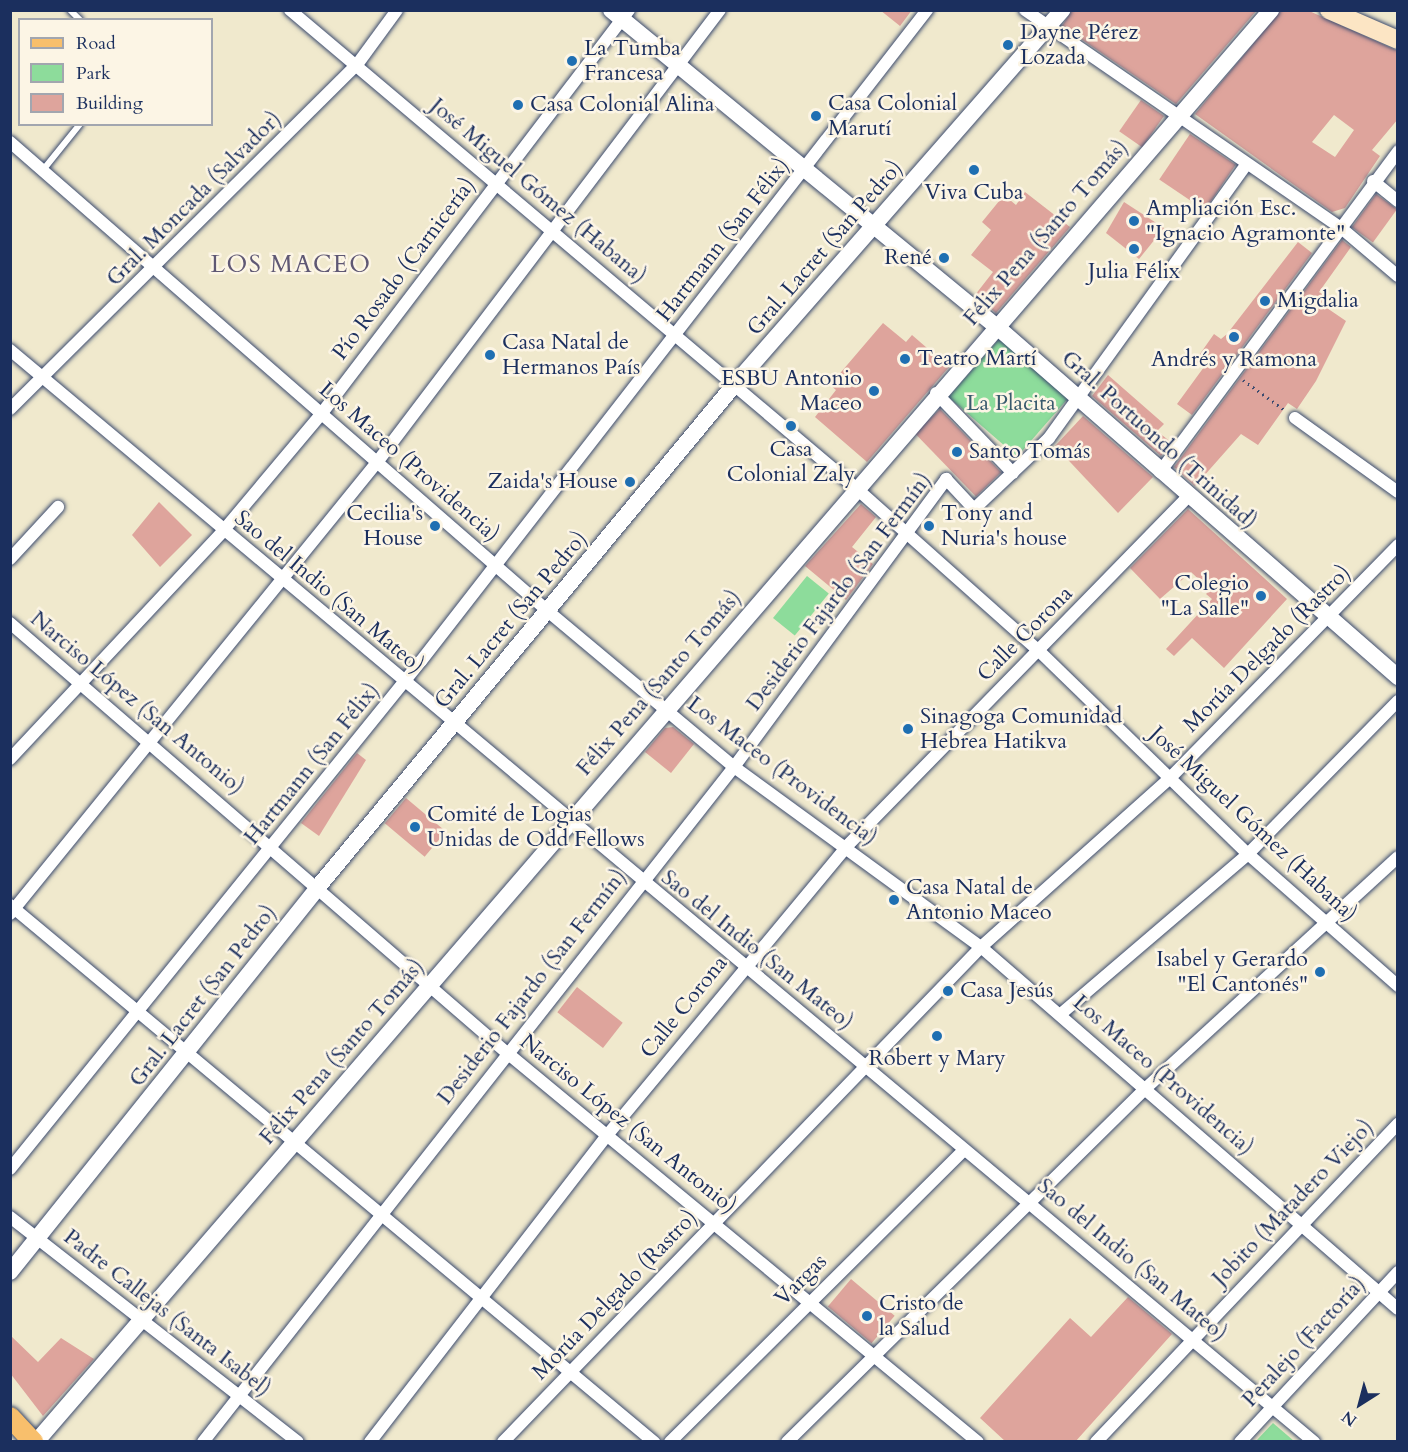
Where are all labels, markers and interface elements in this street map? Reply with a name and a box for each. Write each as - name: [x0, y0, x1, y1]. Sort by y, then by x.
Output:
- legend: [18, 18, 213, 126]
- place label: Dayne Pérez Lozada: [1020, 19, 1138, 70]
- text: Road: [76, 31, 116, 56]
- place label: La Tumba Francesa: [584, 35, 681, 86]
- marker: Dayne Pérez Lozada: [1001, 38, 1015, 52]
- marker: La Tumba Francesa: [565, 54, 579, 68]
- text: Park: [76, 61, 111, 86]
- place label: Casa Colonial Marutí: [828, 90, 957, 142]
- text: Building: [76, 91, 143, 116]
- place label: Casa Colonial Alina: [530, 92, 714, 118]
- street label: José Miguel Gómez (Habana): [424, 93, 652, 289]
- marker: Casa Colonial Alina: [511, 98, 525, 112]
- street label: Gral. Moncada (Salvador): [101, 106, 287, 292]
- marker: Casa Colonial Marutí: [809, 109, 823, 123]
- street label: Félix Pena (Santo Tomás): [958, 135, 1134, 331]
- street label: Hartmann (San Félix): [651, 153, 795, 327]
- street label: Gral. Lacret (San Pedro): [742, 155, 908, 341]
- marker: Viva Cuba: [967, 163, 981, 177]
- street label: Pío Rosado (Carnicería): [327, 173, 481, 365]
- place label: Viva Cuba: [924, 180, 1024, 206]
- place label: Ampliación Esc. "Ignacio Agramonte": [1146, 195, 1345, 246]
- marker: Ampliación Esc. "Ignacio Agramonte": [1127, 214, 1141, 228]
- marker: Julia Félix: [1127, 242, 1141, 256]
- place label: René: [884, 245, 932, 271]
- district label: LOS MACEO: [211, 251, 371, 279]
- marker: René: [937, 251, 951, 265]
- place label: Julia Félix: [1088, 259, 1180, 285]
- place label: Migdalia: [1277, 288, 1359, 314]
- marker: Migdalia: [1258, 294, 1272, 308]
- place label: Casa Natal de Hermanos País: [502, 329, 640, 380]
- marker: Andrés y Ramona: [1227, 330, 1241, 344]
- street label: Gral. Portuondo (Trinidad): [1056, 345, 1262, 535]
- place label: Teatro Martí: [917, 346, 1037, 372]
- place label: Andrés y Ramona: [1151, 347, 1317, 373]
- marker: Casa Natal de Hermanos País: [483, 348, 497, 362]
- marker: Teatro Martí: [898, 352, 912, 366]
- place label: ESBU Antonio Maceo: [721, 365, 862, 416]
- street label: Los Maceo (Providencia): [313, 376, 505, 548]
- marker: ESBU Antonio Maceo: [867, 384, 881, 398]
- park label: La Placita: [966, 391, 1056, 417]
- marker: Casa Colonial Zaly: [784, 419, 798, 433]
- place label: Casa Colonial Zaly: [727, 436, 855, 488]
- place label: Santo Tomás: [969, 439, 1090, 465]
- marker: Santo Tomás: [950, 445, 964, 459]
- street label: Desiderio Fajardo (San Fermín): [741, 468, 937, 716]
- place label: Zaida's House: [487, 469, 618, 495]
- marker: Zaida's House: [623, 475, 637, 489]
- place label: Cecilia's House: [346, 500, 423, 552]
- place label: Tony and Nuria's house: [941, 500, 1067, 552]
- street label: Sao del Indio (San Mateo): [229, 505, 429, 679]
- marker: Cecilia's House: [428, 519, 442, 533]
- marker: Tony and Nuria's house: [922, 519, 936, 533]
- street label: Gral. Lacret (San Pedro): [429, 526, 593, 714]
- street label: Morúa Delgado (Rastro): [1178, 560, 1356, 738]
- place label: Colegio "La Salle": [1161, 570, 1249, 622]
- street label: Calle Corona: [972, 581, 1078, 687]
- street label: Félix Pena (Santo Tomás): [571, 585, 747, 781]
- marker: Colegio "La Salle": [1254, 589, 1268, 603]
- street label: Narciso López (San Antonio): [25, 606, 249, 800]
- street label: Hartmann (San Félix): [239, 678, 385, 850]
- street label: Los Maceo (Providencia): [682, 691, 882, 851]
- place label: Sinagoga Comunidad Hebrea Hatikva: [920, 703, 1122, 754]
- street label: José Miguel Gómez (Habana): [1144, 721, 1362, 927]
- marker: Sinagoga Comunidad Hebrea Hatikva: [901, 722, 915, 736]
- place label: Comité de Logias Unidas de Odd Fellows: [427, 801, 645, 852]
- marker: Comité de Logias Unidas de Odd Fellows: [408, 820, 422, 834]
- street label: Desiderio Fajardo (San Fermín): [432, 864, 632, 1110]
- street label: Sao del Indio (San Mateo): [656, 864, 858, 1036]
- place label: Casa Natal de Antonio Maceo: [906, 874, 1052, 926]
- marker: Casa Natal de Antonio Maceo: [887, 893, 901, 907]
- street label: Gral. Lacret (San Pedro): [124, 900, 282, 1092]
- place label: Isabel y Gerardo "El Cantonés": [1156, 946, 1308, 998]
- street label: Calle Corona: [635, 950, 733, 1064]
- street label: Félix Pena (Santo Tomás): [254, 954, 430, 1150]
- marker: Isabel y Gerardo "El Cantonés": [1313, 965, 1327, 979]
- place label: Casa Jesús: [960, 978, 1053, 1004]
- marker: Casa Jesús: [941, 984, 955, 998]
- street label: Los Maceo (Providencia): [1067, 989, 1259, 1161]
- street label: Narciso López (San Antonio): [514, 1029, 742, 1219]
- marker: Robert y Mary: [930, 1029, 944, 1043]
- place label: Robert y Mary: [868, 1046, 1006, 1072]
- street label: Jobito (Matadero Viejo): [1207, 1114, 1379, 1292]
- street label: Sao del Indio (San Mateo): [1032, 1173, 1232, 1347]
- street label: Morúa Delgado (Rastro): [527, 1205, 703, 1385]
- street label: Padre Callejas (Santa Isabel): [58, 1224, 276, 1402]
- street label: Vargas: [769, 1248, 833, 1312]
- street label: Peralejo (Factoría): [1237, 1271, 1371, 1413]
- place label: Cristo de la Salud: [879, 1290, 964, 1342]
- marker: Cristo de la Salud: [860, 1309, 874, 1323]
- north arrow: [1330, 1374, 1390, 1434]
- text: N: [1337, 1406, 1362, 1432]

